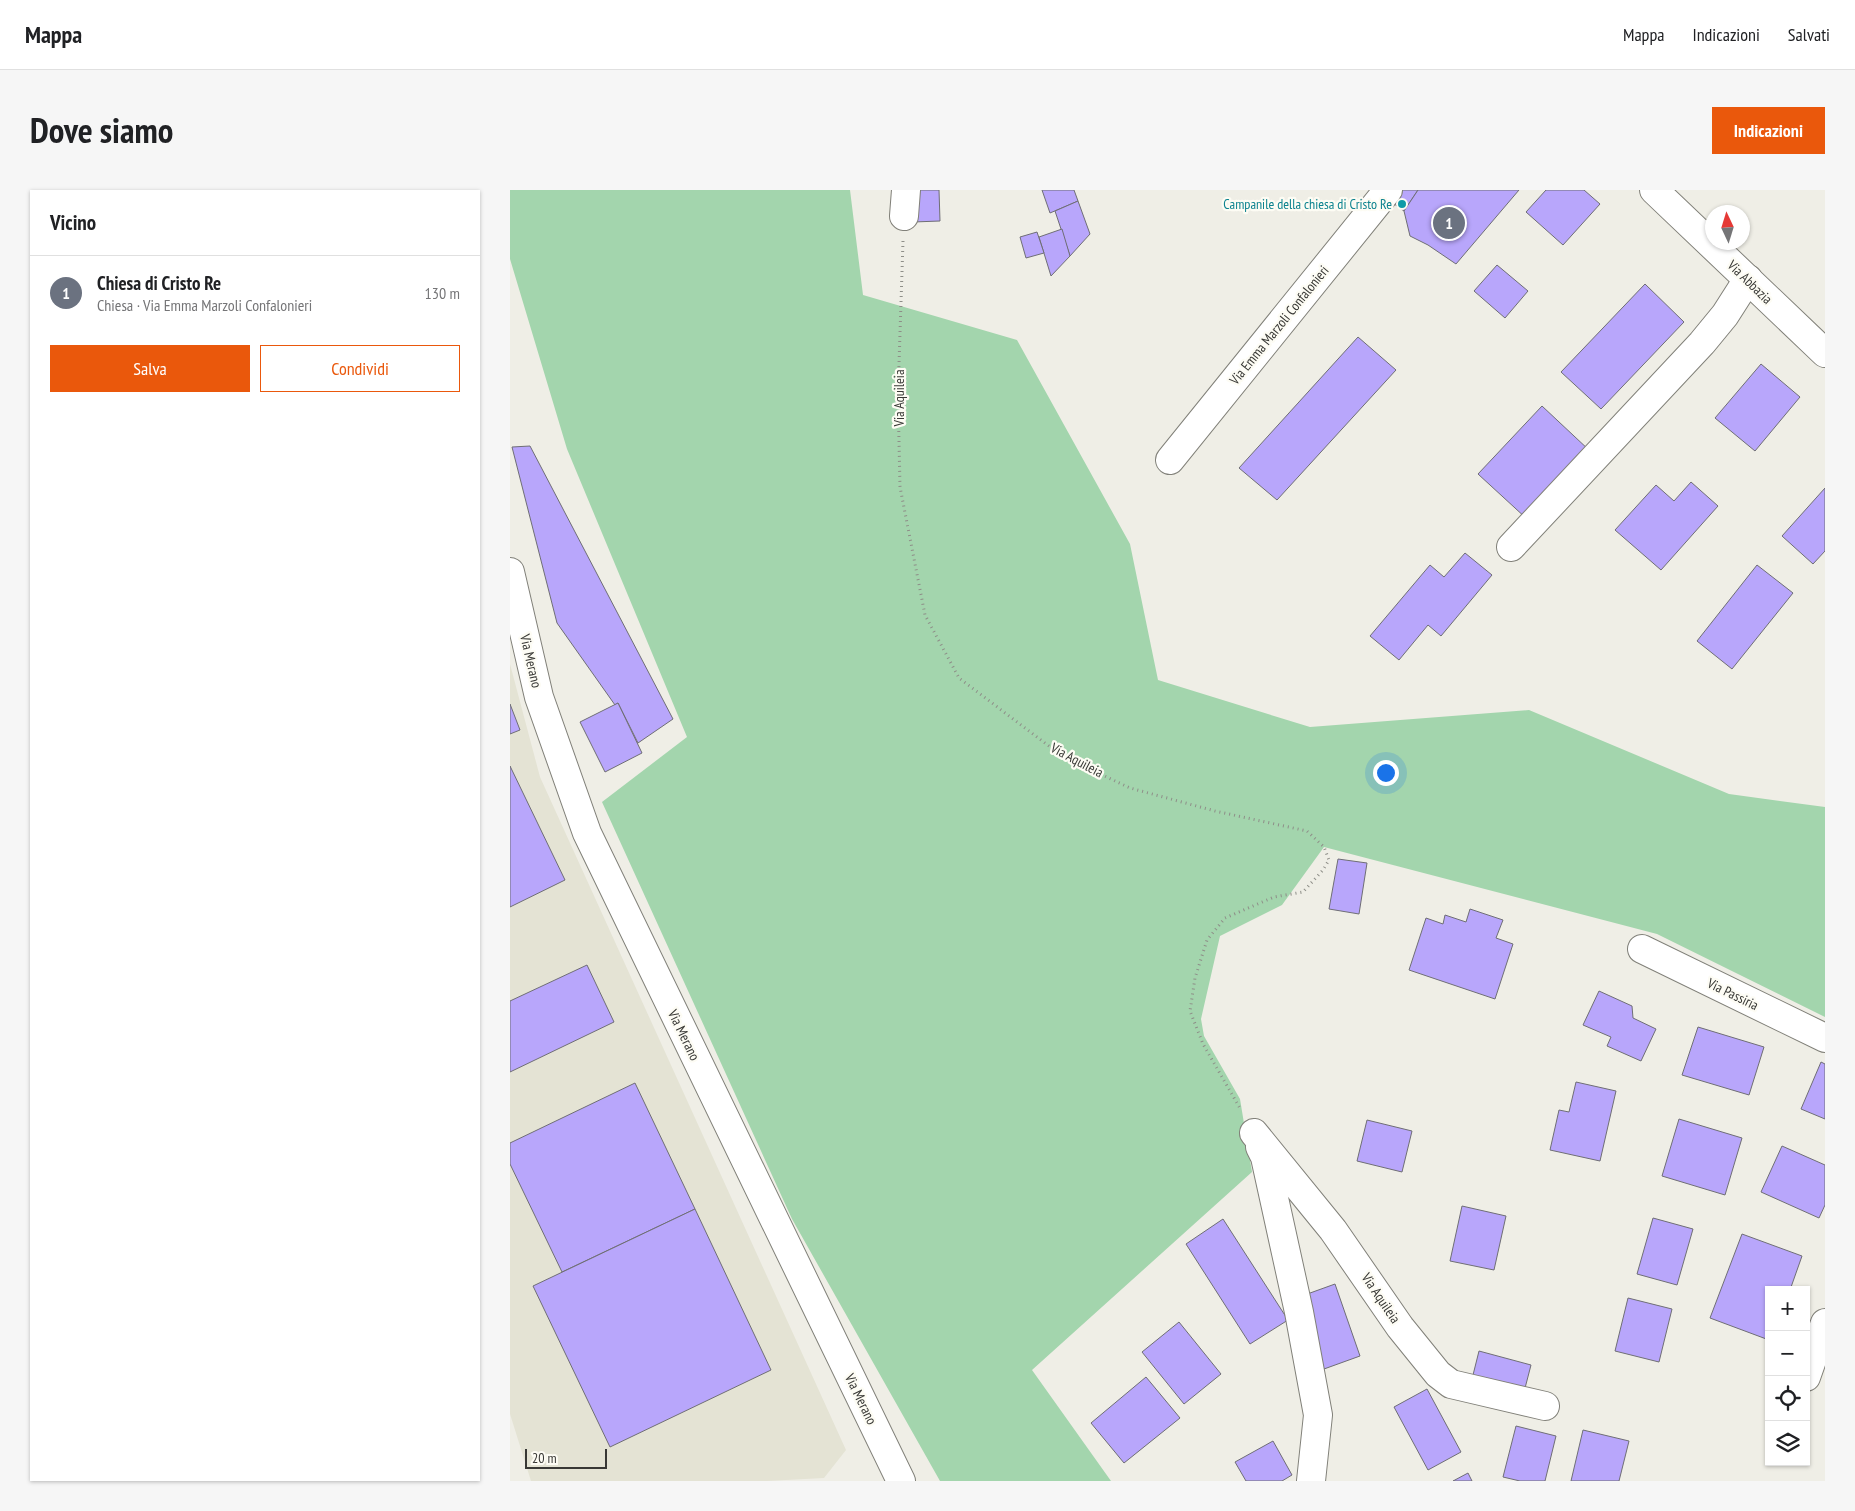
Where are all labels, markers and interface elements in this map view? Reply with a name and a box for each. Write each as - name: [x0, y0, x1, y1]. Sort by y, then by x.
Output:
- text: Mappa: [25, 19, 82, 50]
- text: Mappa: [1623, 23, 1664, 46]
- text: Indicazioni: [1692, 23, 1760, 46]
- text: Salvati: [1788, 23, 1830, 46]
- text: Dove siamo: [30, 107, 173, 153]
- button: Indicazioni: [1712, 107, 1825, 154]
- place label: Campanile della chiesa di Cristo Re: [1223, 195, 1392, 213]
- marker: Campanile della chiesa di Cristo Re: [1396, 198, 1408, 210]
- pin: 1: [1433, 204, 1465, 242]
- north arrow: [1705, 205, 1750, 250]
- text: Vicino: [50, 209, 96, 236]
- street label: Via Abbazia: [1723, 255, 1776, 308]
- street label: Via Emma Marzoli Confalonieri: [1225, 262, 1333, 389]
- text: Chiesa di Cristo Re: [97, 271, 221, 295]
- text: 1: [62, 283, 70, 303]
- text: 130 m: [425, 283, 460, 303]
- text: Chiesa · Via Emma Marzoli Confalonieri: [97, 295, 312, 315]
- button: Salva: [50, 345, 250, 392]
- button: Condividi: [260, 345, 460, 392]
- street label: Via Aquileia: [890, 369, 908, 428]
- street label: Via Merano: [516, 631, 546, 690]
- street label: Via Aquileia: [1047, 738, 1106, 781]
- your location: [1373, 760, 1399, 786]
- street label: Via Passiria: [1704, 974, 1761, 1014]
- street label: Via Merano: [664, 1006, 704, 1063]
- street label: Via Aquileia: [1357, 1268, 1404, 1327]
- map controls: [1765, 1286, 1810, 1466]
- button: +: [1765, 1286, 1810, 1331]
- button: −: [1765, 1331, 1810, 1376]
- street label: Via Merano: [841, 1370, 881, 1427]
- button: locate: [1765, 1376, 1810, 1421]
- button: layers: [1765, 1421, 1810, 1466]
- scale bar: [525, 1446, 608, 1469]
- text: 20 m: [532, 1449, 557, 1467]

